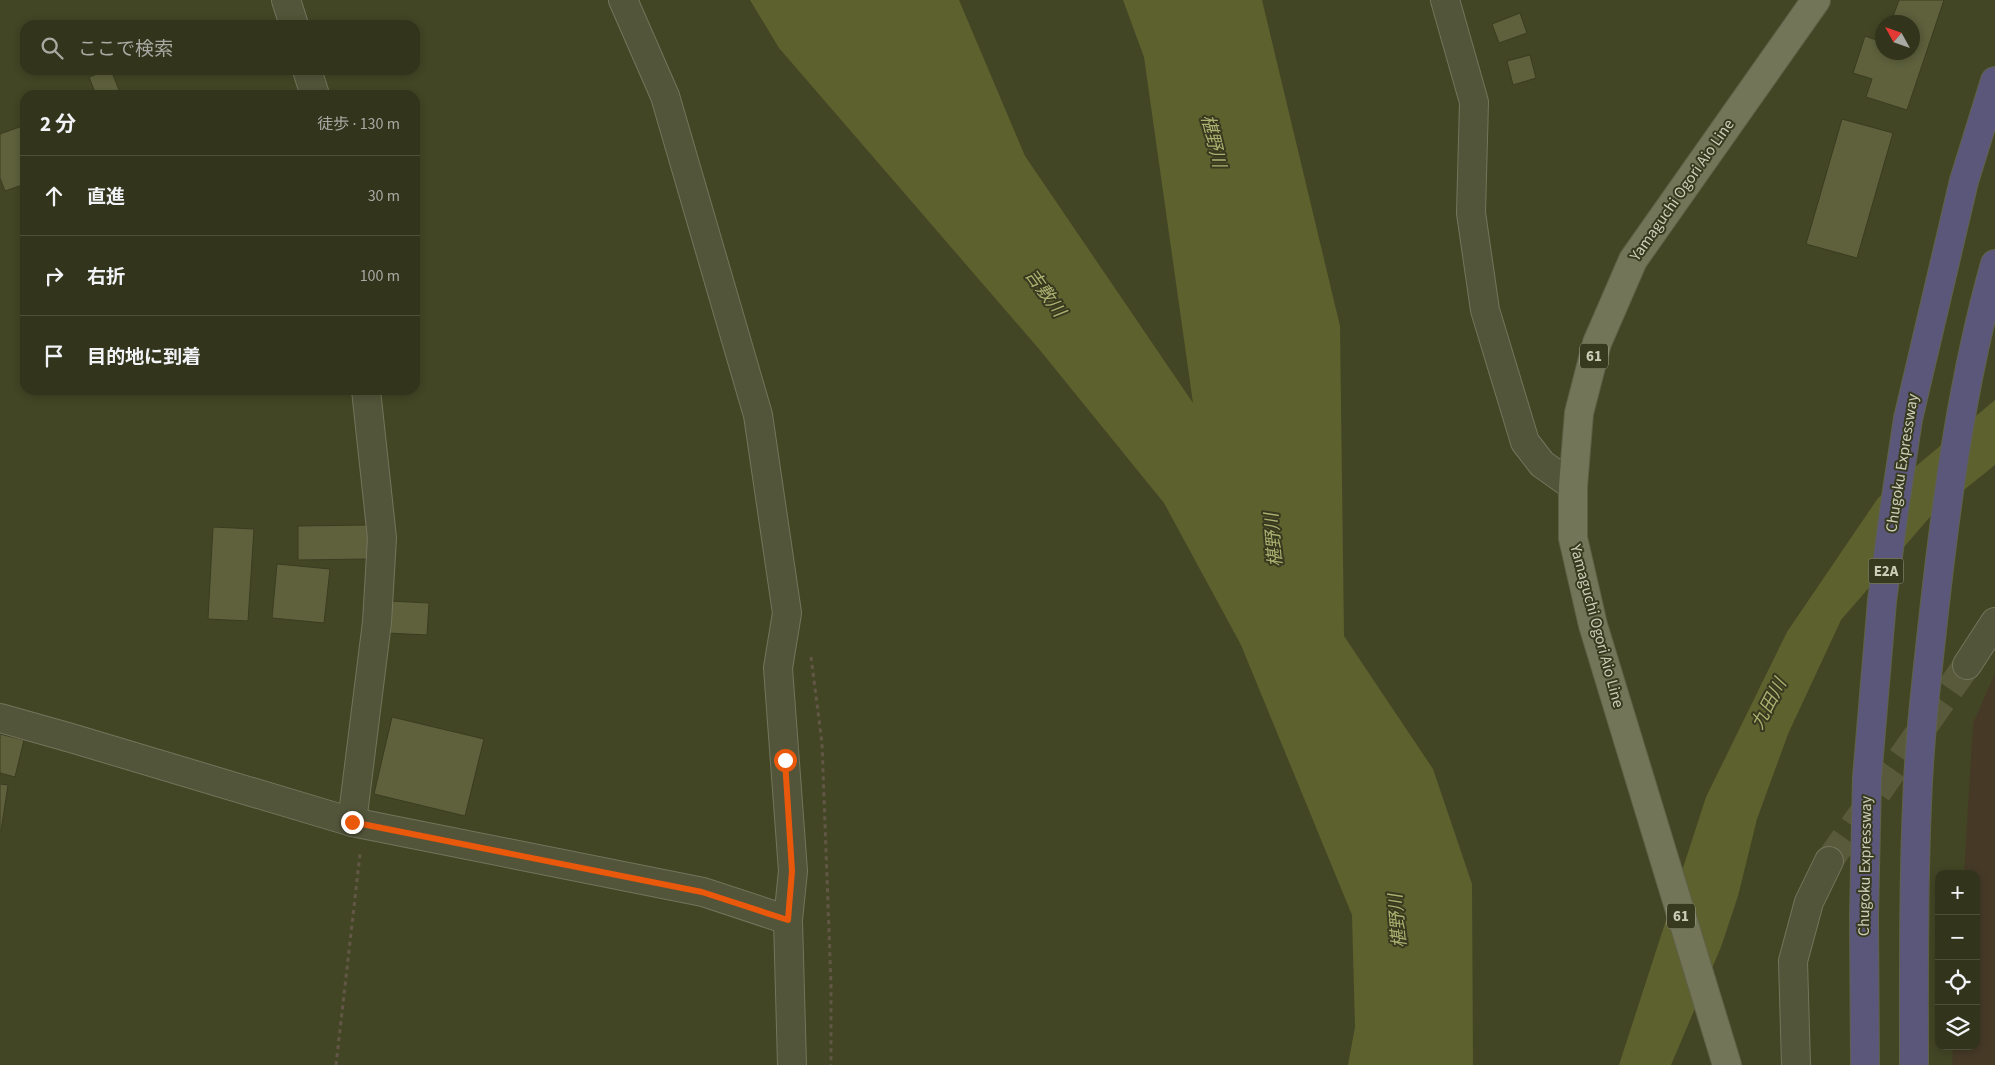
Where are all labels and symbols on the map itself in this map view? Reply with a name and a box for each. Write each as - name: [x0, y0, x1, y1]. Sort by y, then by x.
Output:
- north arrow: [1875, 15, 1920, 60]
- water label: 椹野川: [1194, 112, 1232, 172]
- street label: Yamaguchi Ogori Aio Line: [1624, 115, 1739, 266]
- water label: 吉敷川: [1019, 264, 1072, 324]
- road number: 61: [1580, 344, 1608, 368]
- street label: Chugoku Expressway: [1880, 392, 1924, 534]
- water label: 椹野川: [1259, 510, 1289, 568]
- street label: Yamaguchi Ogori Aio Line: [1564, 541, 1629, 710]
- road number: E2A: [1868, 558, 1904, 584]
- water label: 九田川: [1745, 673, 1794, 734]
- route start: [774, 749, 797, 772]
- street label: Chugoku Expressway: [1853, 795, 1877, 936]
- route end: [341, 811, 364, 834]
- water label: 椹野川: [1383, 891, 1413, 949]
- road number: 61: [1667, 904, 1695, 928]

